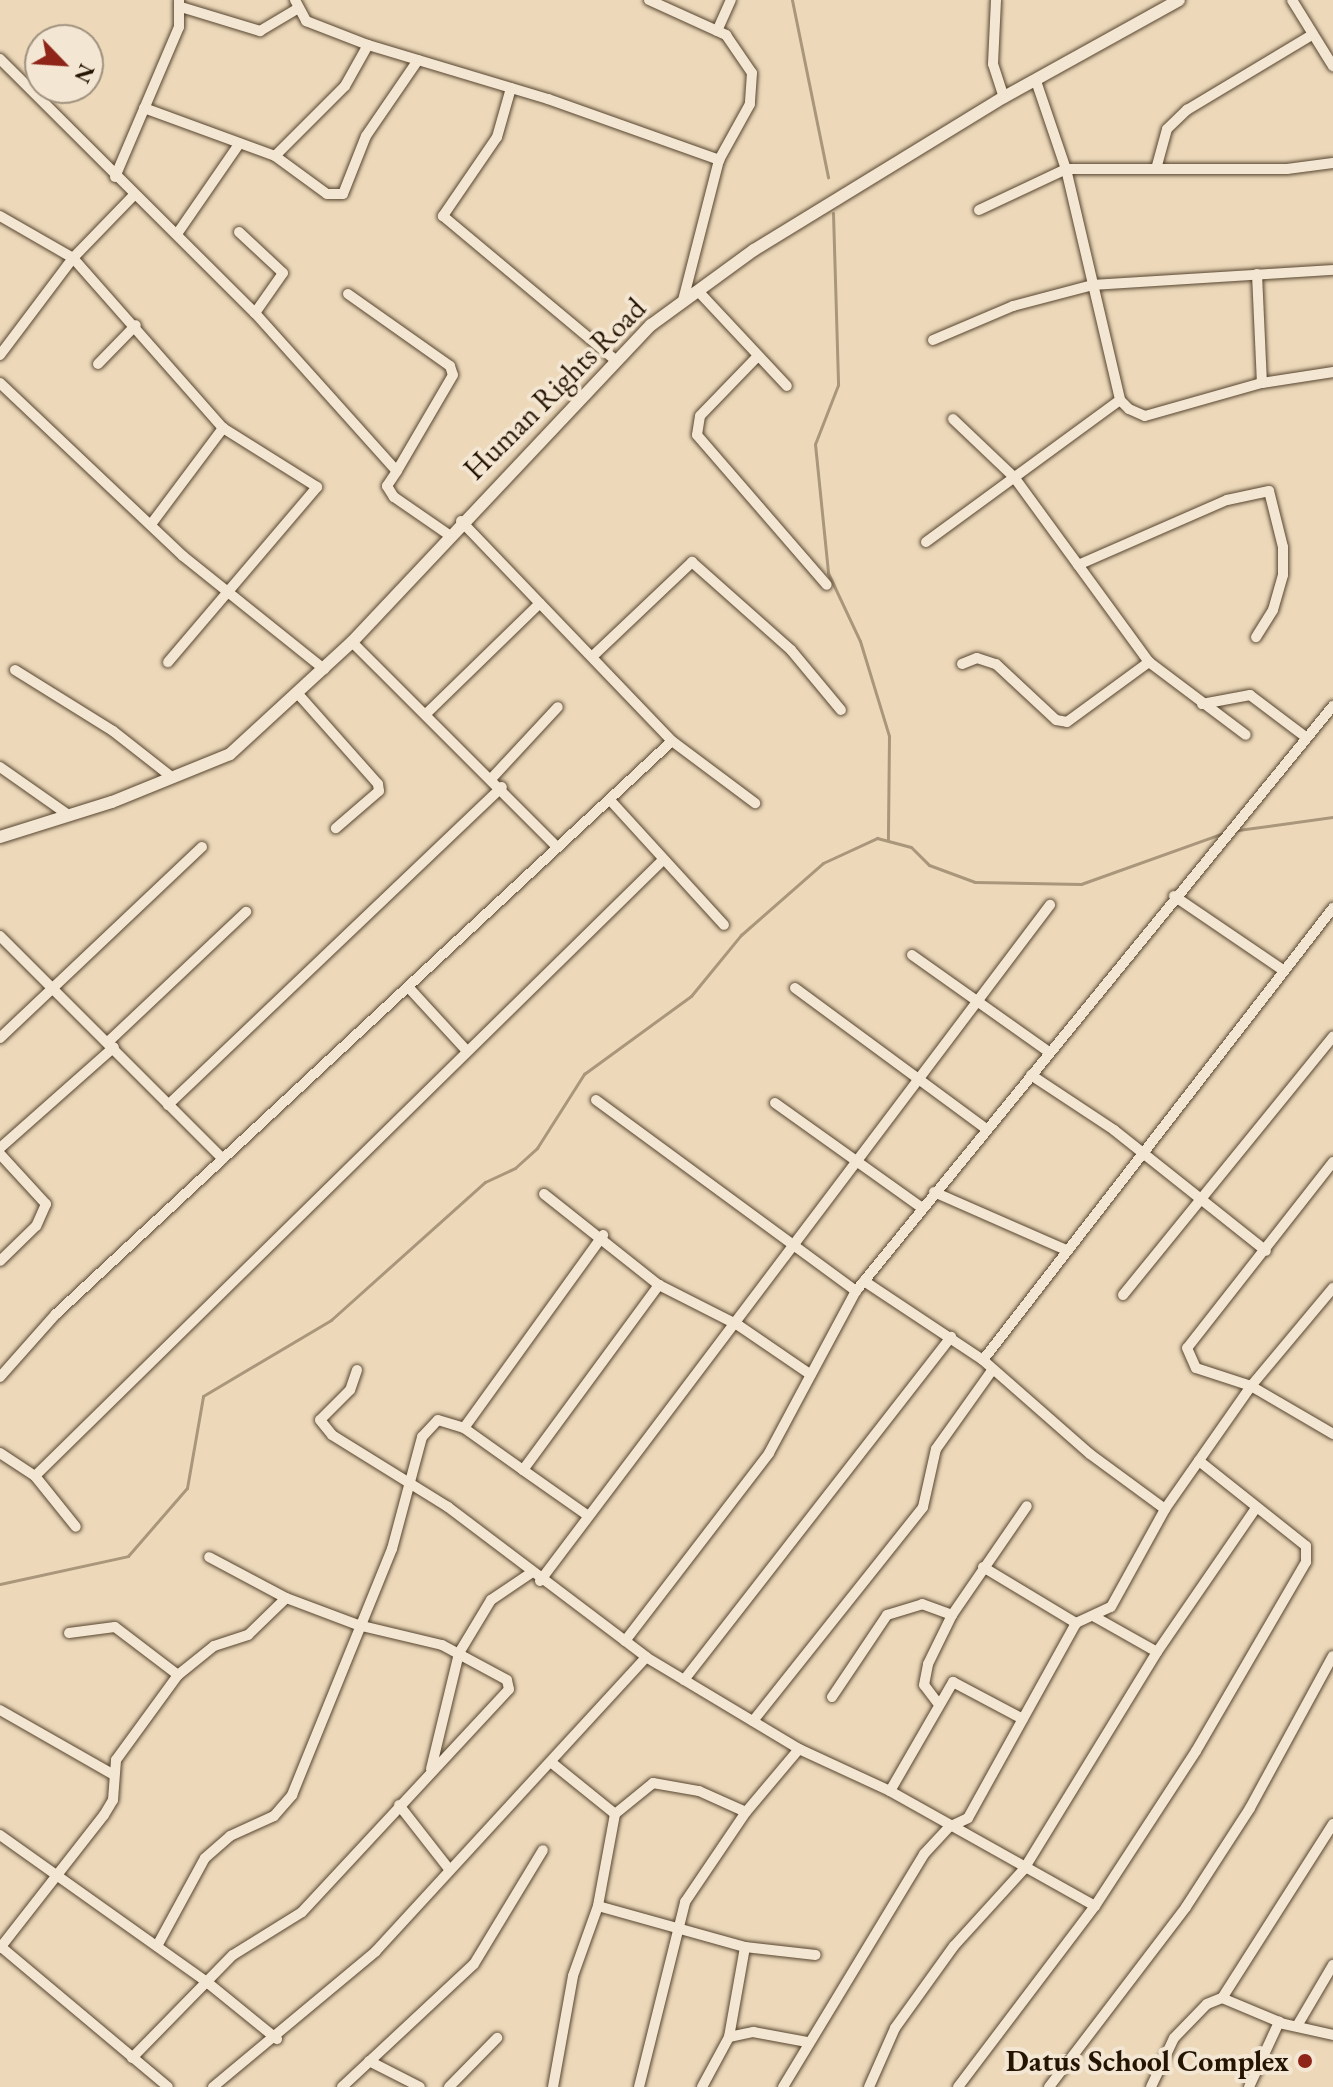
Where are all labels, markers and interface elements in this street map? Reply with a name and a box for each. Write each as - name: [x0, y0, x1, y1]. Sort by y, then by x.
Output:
- north arrow: [24, 24, 104, 104]
- text: N: [67, 59, 101, 88]
- street label: Human Rights Road: [457, 291, 653, 487]
- place label: Datus School Complex: [1006, 2043, 1289, 2079]
- marker: Datus School Complex: [1296, 2052, 1314, 2070]

